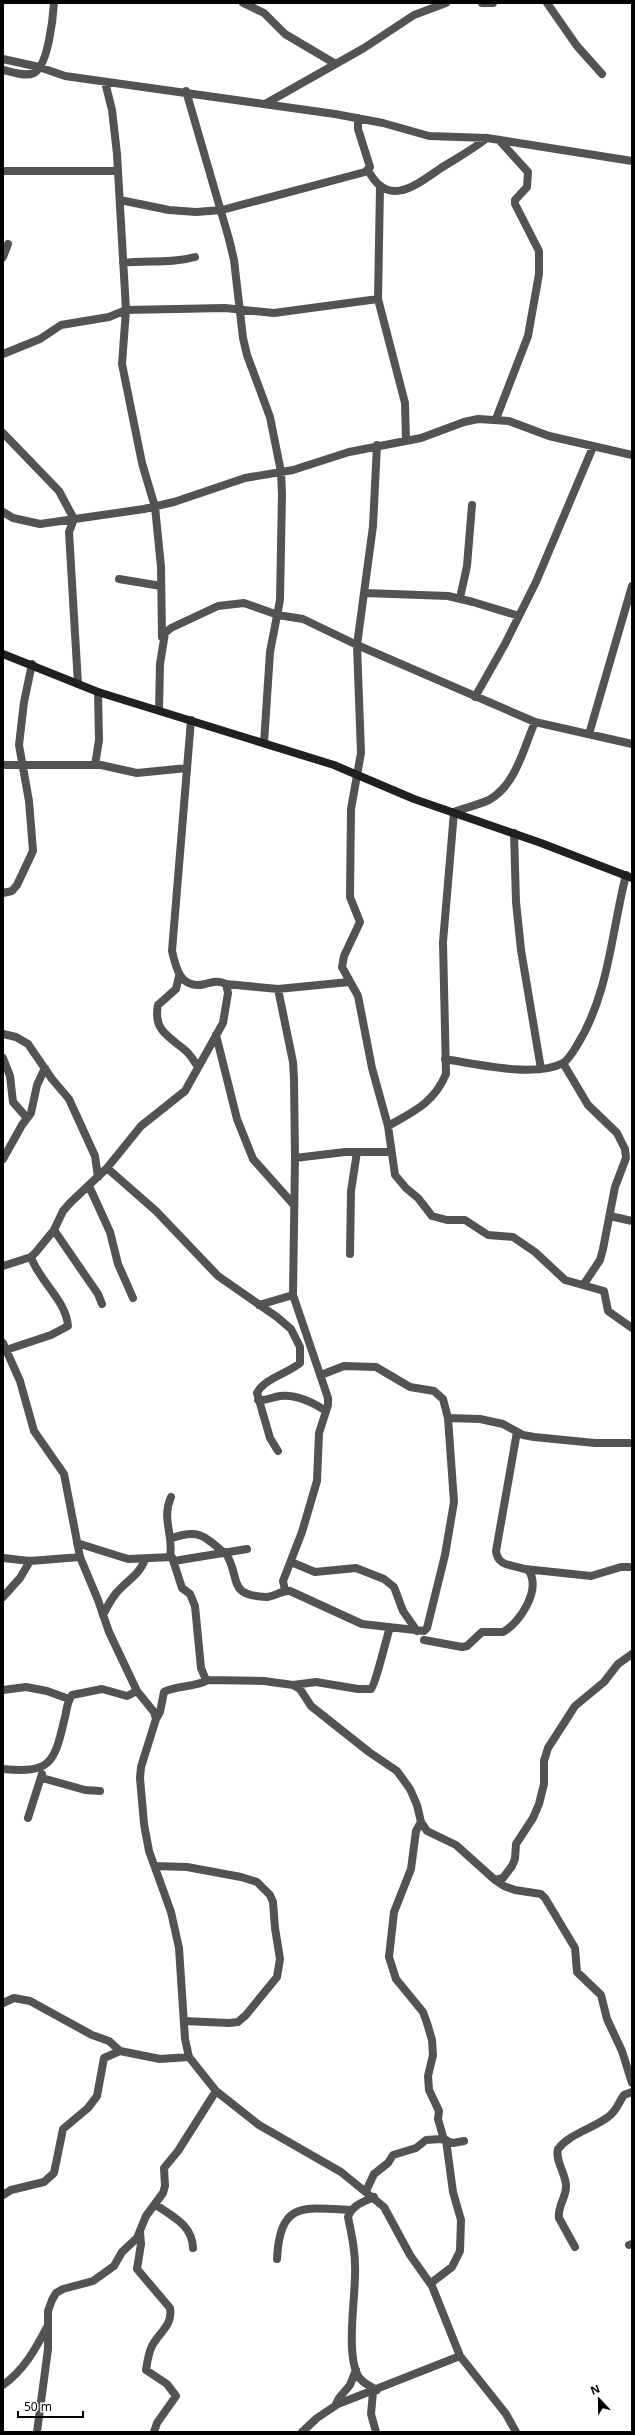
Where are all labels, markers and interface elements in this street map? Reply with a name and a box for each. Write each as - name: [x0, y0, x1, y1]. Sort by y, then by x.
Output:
- north arrow: [579, 2379, 619, 2419]
- text: N: [588, 2381, 602, 2398]
- scale bar: [18, 2393, 83, 2419]
- text: 50 m: [24, 2398, 52, 2415]

